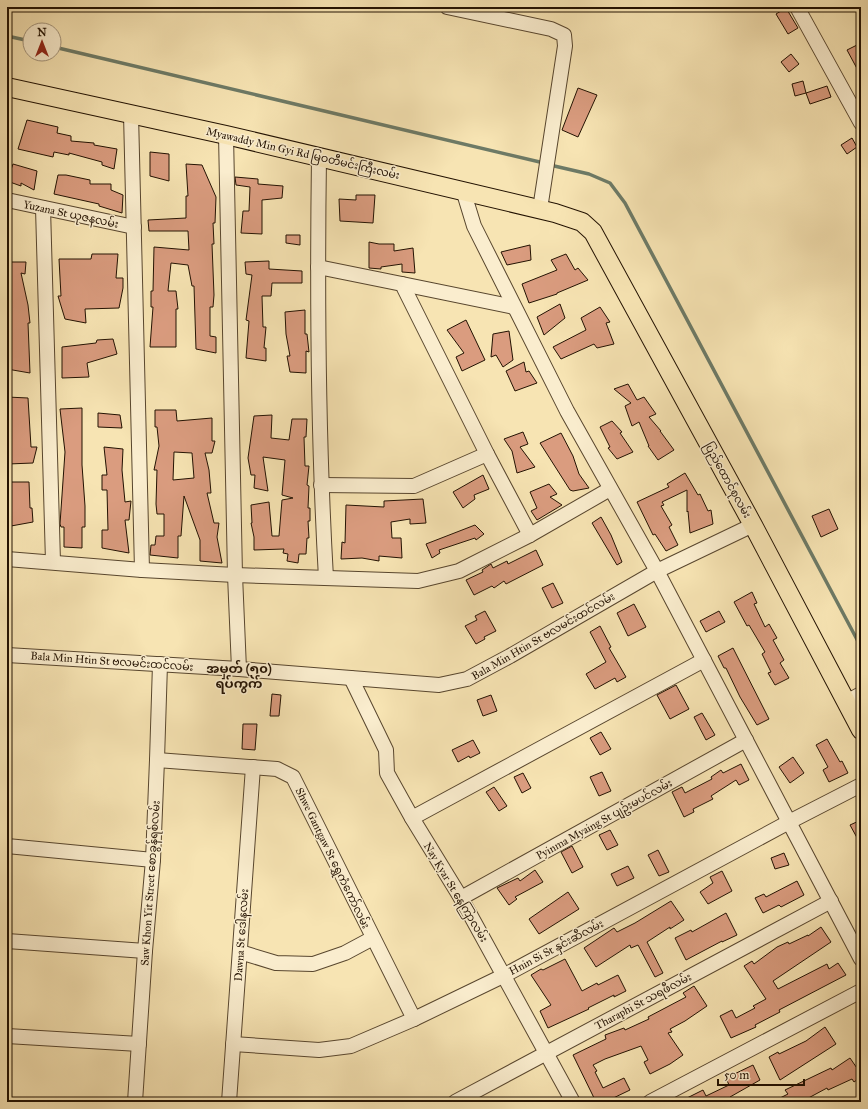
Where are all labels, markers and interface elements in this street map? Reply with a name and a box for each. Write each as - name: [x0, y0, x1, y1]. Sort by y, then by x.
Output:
- north arrow: [22, 22, 62, 62]
- text: N: [37, 26, 47, 39]
- street label: Myawaddy Min Gyi Rd မြဝတီမင်းကြီးလမ်း: [204, 124, 401, 184]
- street label: Yuzana St ယုဇနလမ်း: [22, 197, 120, 233]
- street label: ပြည်ထောင်စုလမ်း: [700, 440, 755, 521]
- street label: Bala Min Htin St ဗလမင်းထင်လမ်း: [469, 589, 617, 683]
- street label: Bala Min Htin St ဗလမင်းထင်လမ်း: [30, 648, 194, 674]
- district label: အမှတ် (၅၀) ရပ်ကွက်: [206, 659, 272, 694]
- street label: Pyinma Myaing St ပျဥ်းမပင်လမ်း: [533, 776, 676, 864]
- street label: Shwe Gantgaw St ရွှေကံကော်လမ်း: [291, 785, 373, 932]
- street label: Saw Khon Yit Street စောခွန်ရစ်လမ်း: [137, 800, 165, 966]
- street label: Nay Kyar St နေကြာလမ်း: [419, 840, 491, 946]
- street label: Dawna St ဒေါနလမ်း: [231, 888, 253, 982]
- street label: Hnin Si St နှင်းဆီလမ်း: [506, 916, 607, 980]
- street label: Tharaphi St သရဖီလမ်း: [592, 969, 695, 1034]
- scale bar: [718, 1061, 804, 1087]
- text: 50 m: [724, 1068, 749, 1082]

